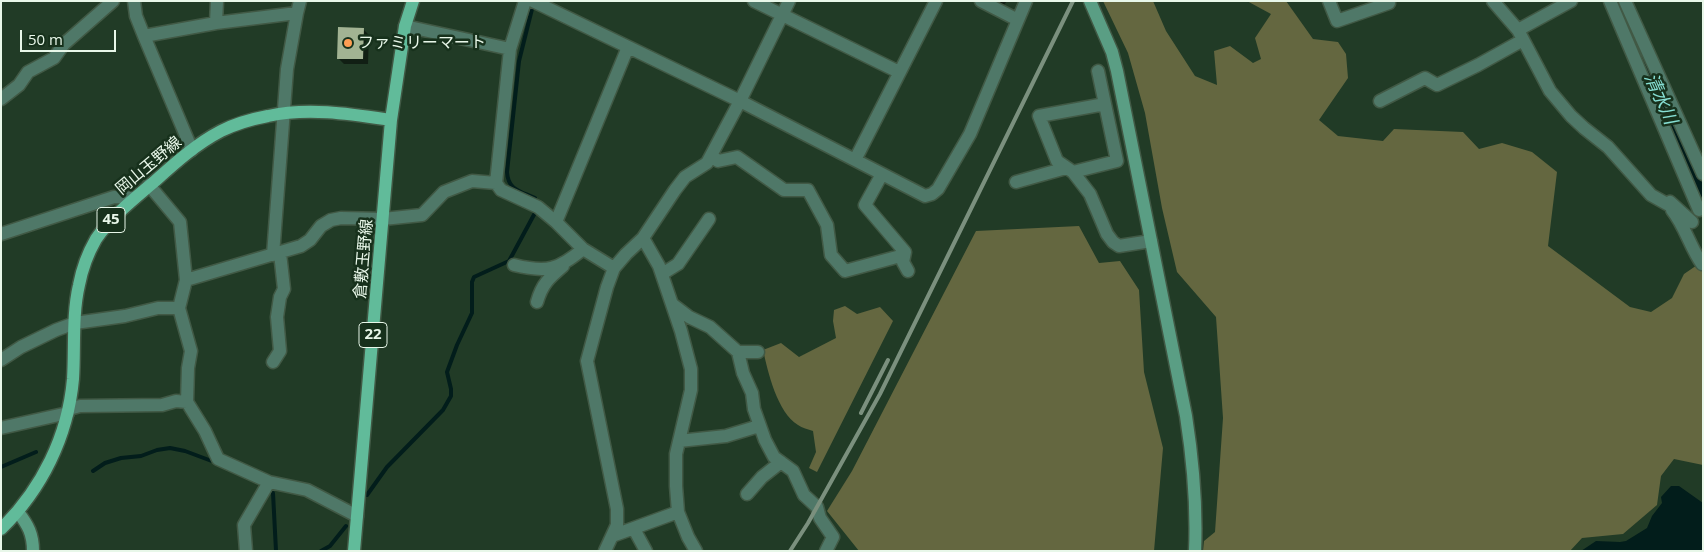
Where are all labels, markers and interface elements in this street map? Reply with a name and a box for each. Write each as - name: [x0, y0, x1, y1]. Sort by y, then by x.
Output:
- scale bar: [22, 20, 119, 52]
- text: 50 m: [28, 29, 63, 49]
- place label: ファミリーマート: [358, 33, 486, 53]
- marker: ファミリーマート: [342, 37, 354, 49]
- water label: 清水川: [1639, 70, 1681, 128]
- street label: 岡山玉野線: [112, 133, 186, 199]
- road number: 45: [97, 208, 125, 232]
- street label: 倉敷玉野線: [351, 218, 377, 300]
- road number: 22: [359, 322, 387, 348]

